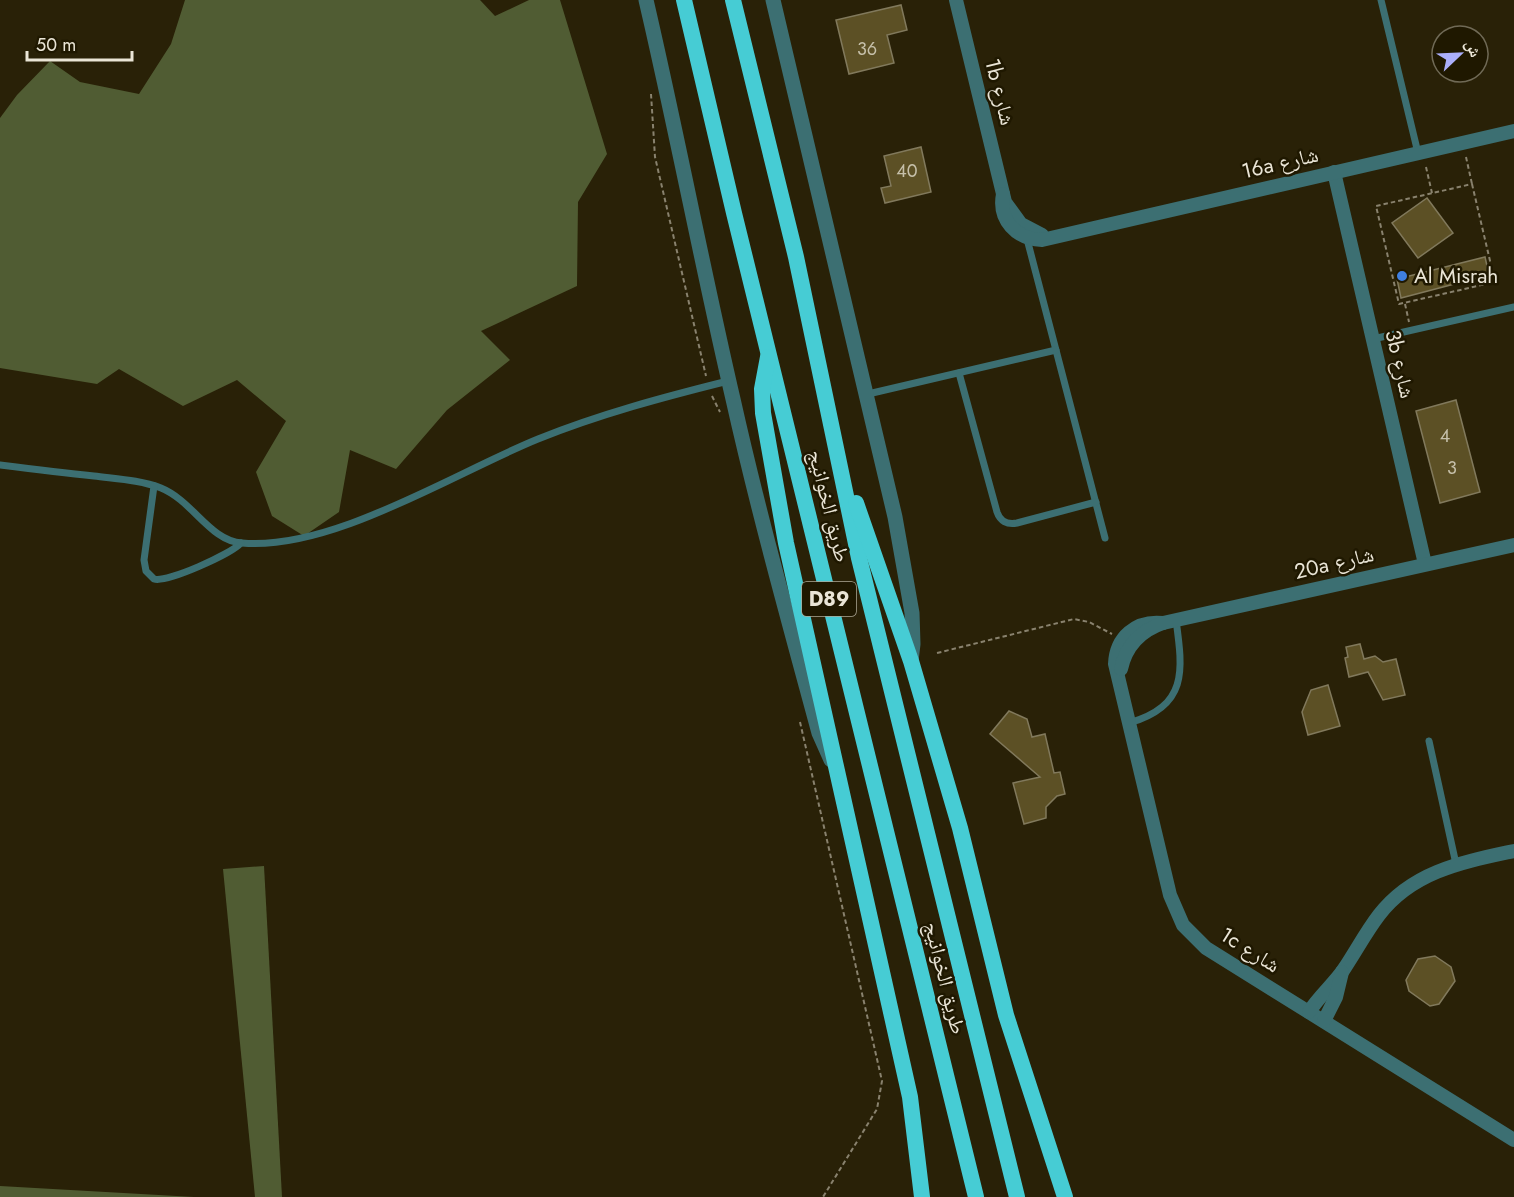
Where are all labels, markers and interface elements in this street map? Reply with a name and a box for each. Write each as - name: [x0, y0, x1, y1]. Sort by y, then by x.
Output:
- scale bar: [27, 24, 132, 62]
- north arrow: [1430, 24, 1490, 84]
- text: 50 m: [36, 32, 76, 58]
- house number: 36: [857, 36, 877, 62]
- text: ش: [1459, 36, 1487, 61]
- street label: 1b شارع: [977, 56, 1023, 128]
- street label: 16a شارع: [1239, 140, 1321, 186]
- house number: 40: [896, 158, 918, 184]
- place label: Al Misrah: [1414, 261, 1498, 291]
- marker: Al Misrah: [1395, 269, 1409, 283]
- street label: 3b شارع: [1378, 327, 1422, 401]
- house number: 4: [1440, 423, 1450, 449]
- street label: طريق الخوانيج: [801, 447, 857, 565]
- house number: 3: [1447, 455, 1457, 481]
- street label: 20a شارع: [1291, 539, 1377, 587]
- road number: D89: [802, 582, 856, 616]
- street label: طريق الخوانيج: [917, 919, 973, 1037]
- street label: 1c شارع: [1214, 920, 1286, 980]

